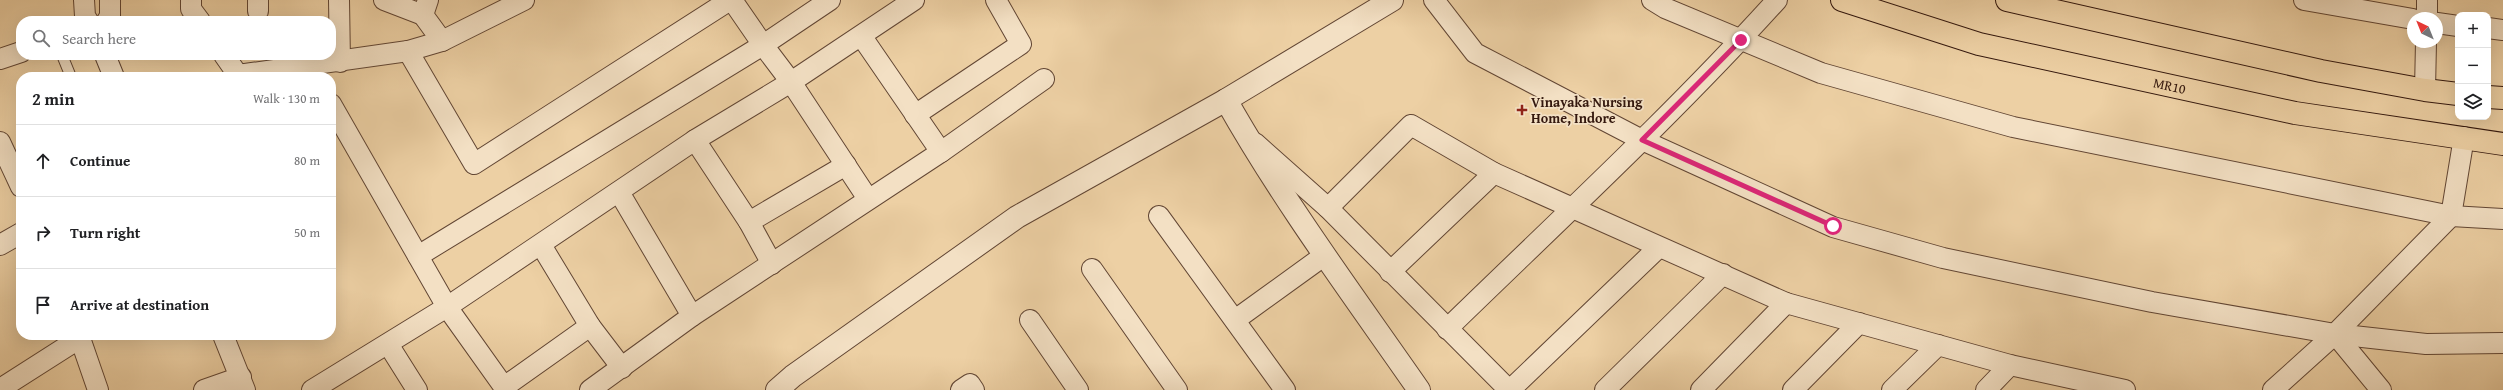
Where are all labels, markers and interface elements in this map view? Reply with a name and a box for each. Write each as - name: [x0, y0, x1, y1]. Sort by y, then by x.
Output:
- north arrow: [2407, 12, 2443, 48]
- map controls: [2455, 12, 2491, 120]
- button: +: [2455, 12, 2491, 48]
- search box: [16, 16, 336, 60]
- icon: search: [30, 27, 52, 49]
- text: Search here: [62, 28, 136, 49]
- route end: [1732, 31, 1750, 49]
- button: −: [2455, 48, 2491, 84]
- street label: MR10: [2151, 72, 2188, 99]
- button: layers: [2455, 84, 2491, 120]
- text: 2 min: [32, 86, 74, 111]
- text: Walk · 130 m: [253, 89, 320, 108]
- place label: Vinayaka Nursing Home, Indore: [1531, 92, 1643, 128]
- marker: Vinayaka Nursing Home, Indore: [1516, 104, 1528, 116]
- icon: ahead: [32, 150, 54, 172]
- text: Continue: [70, 150, 131, 171]
- text: 80 m: [294, 151, 320, 170]
- route start: [1824, 217, 1842, 235]
- icon: right: [32, 222, 54, 244]
- text: Turn right: [70, 222, 141, 243]
- text: 50 m: [294, 223, 320, 242]
- icon: arrive: [32, 294, 54, 316]
- text: Arrive at destination: [70, 294, 209, 315]

